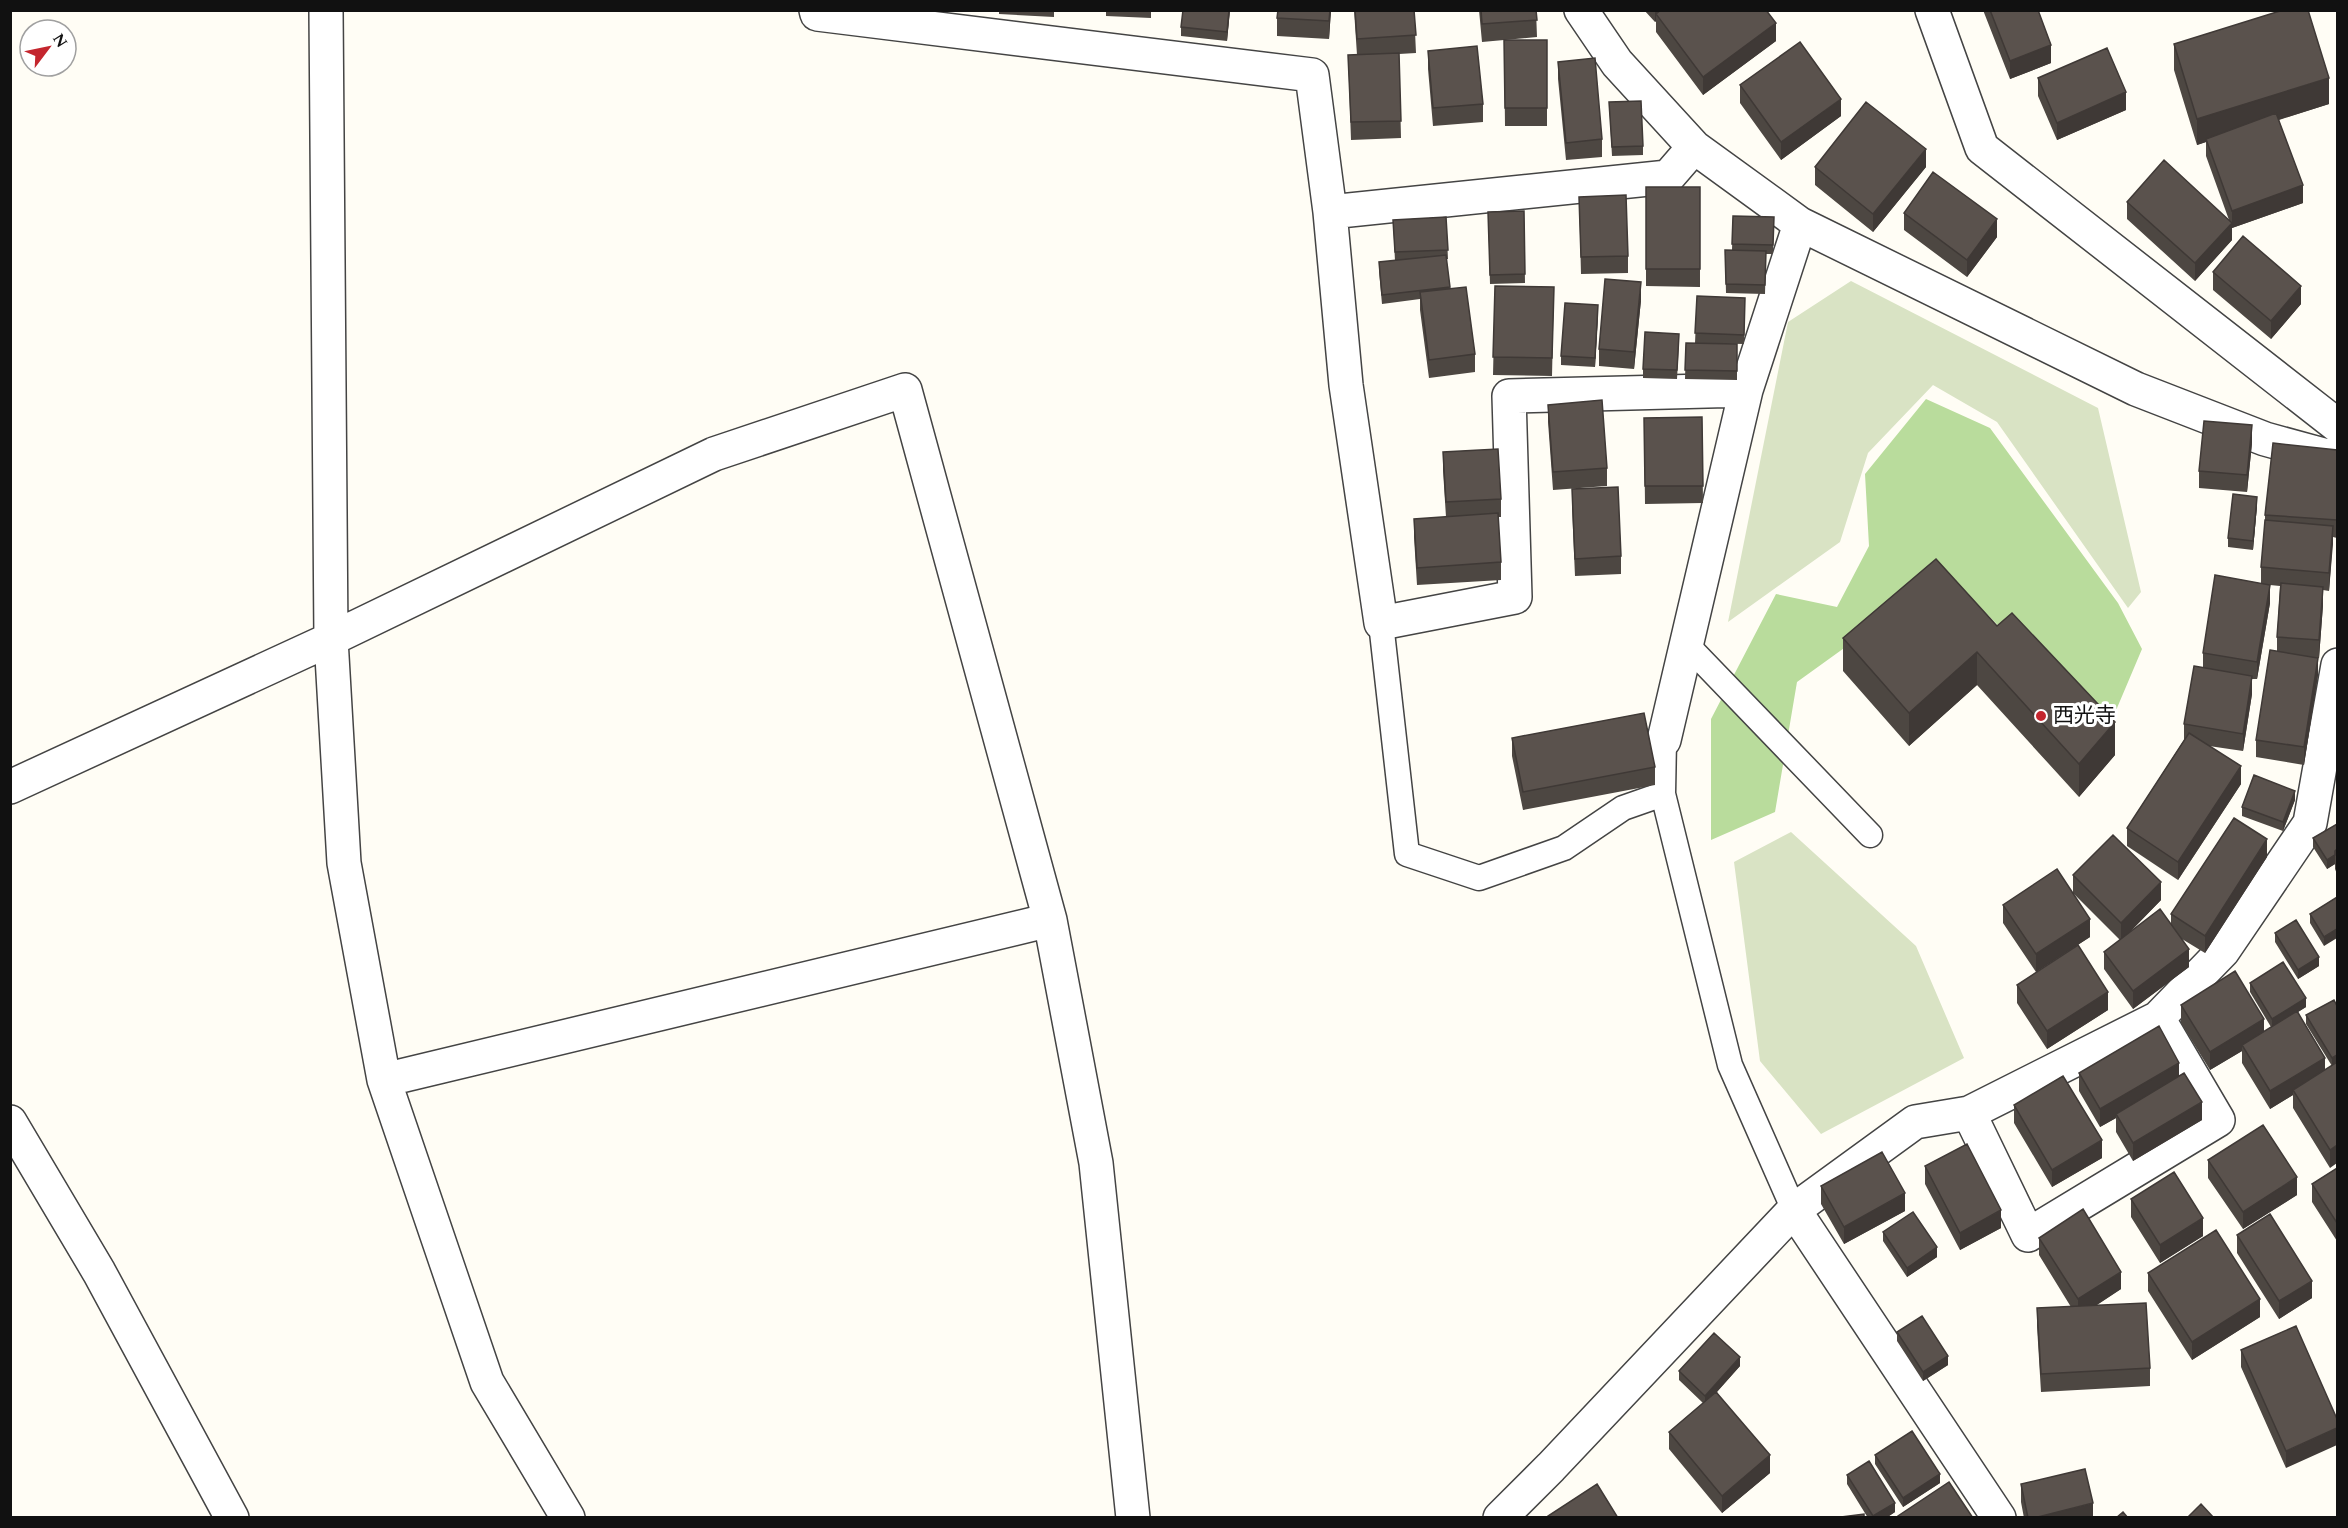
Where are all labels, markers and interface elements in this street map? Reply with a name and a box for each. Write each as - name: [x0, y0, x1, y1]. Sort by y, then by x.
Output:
- north arrow: [18, 18, 78, 78]
- text: N: [46, 29, 74, 52]
- place label: 西光寺: [2053, 700, 2116, 732]
- marker: 西光寺: [2034, 709, 2048, 723]

